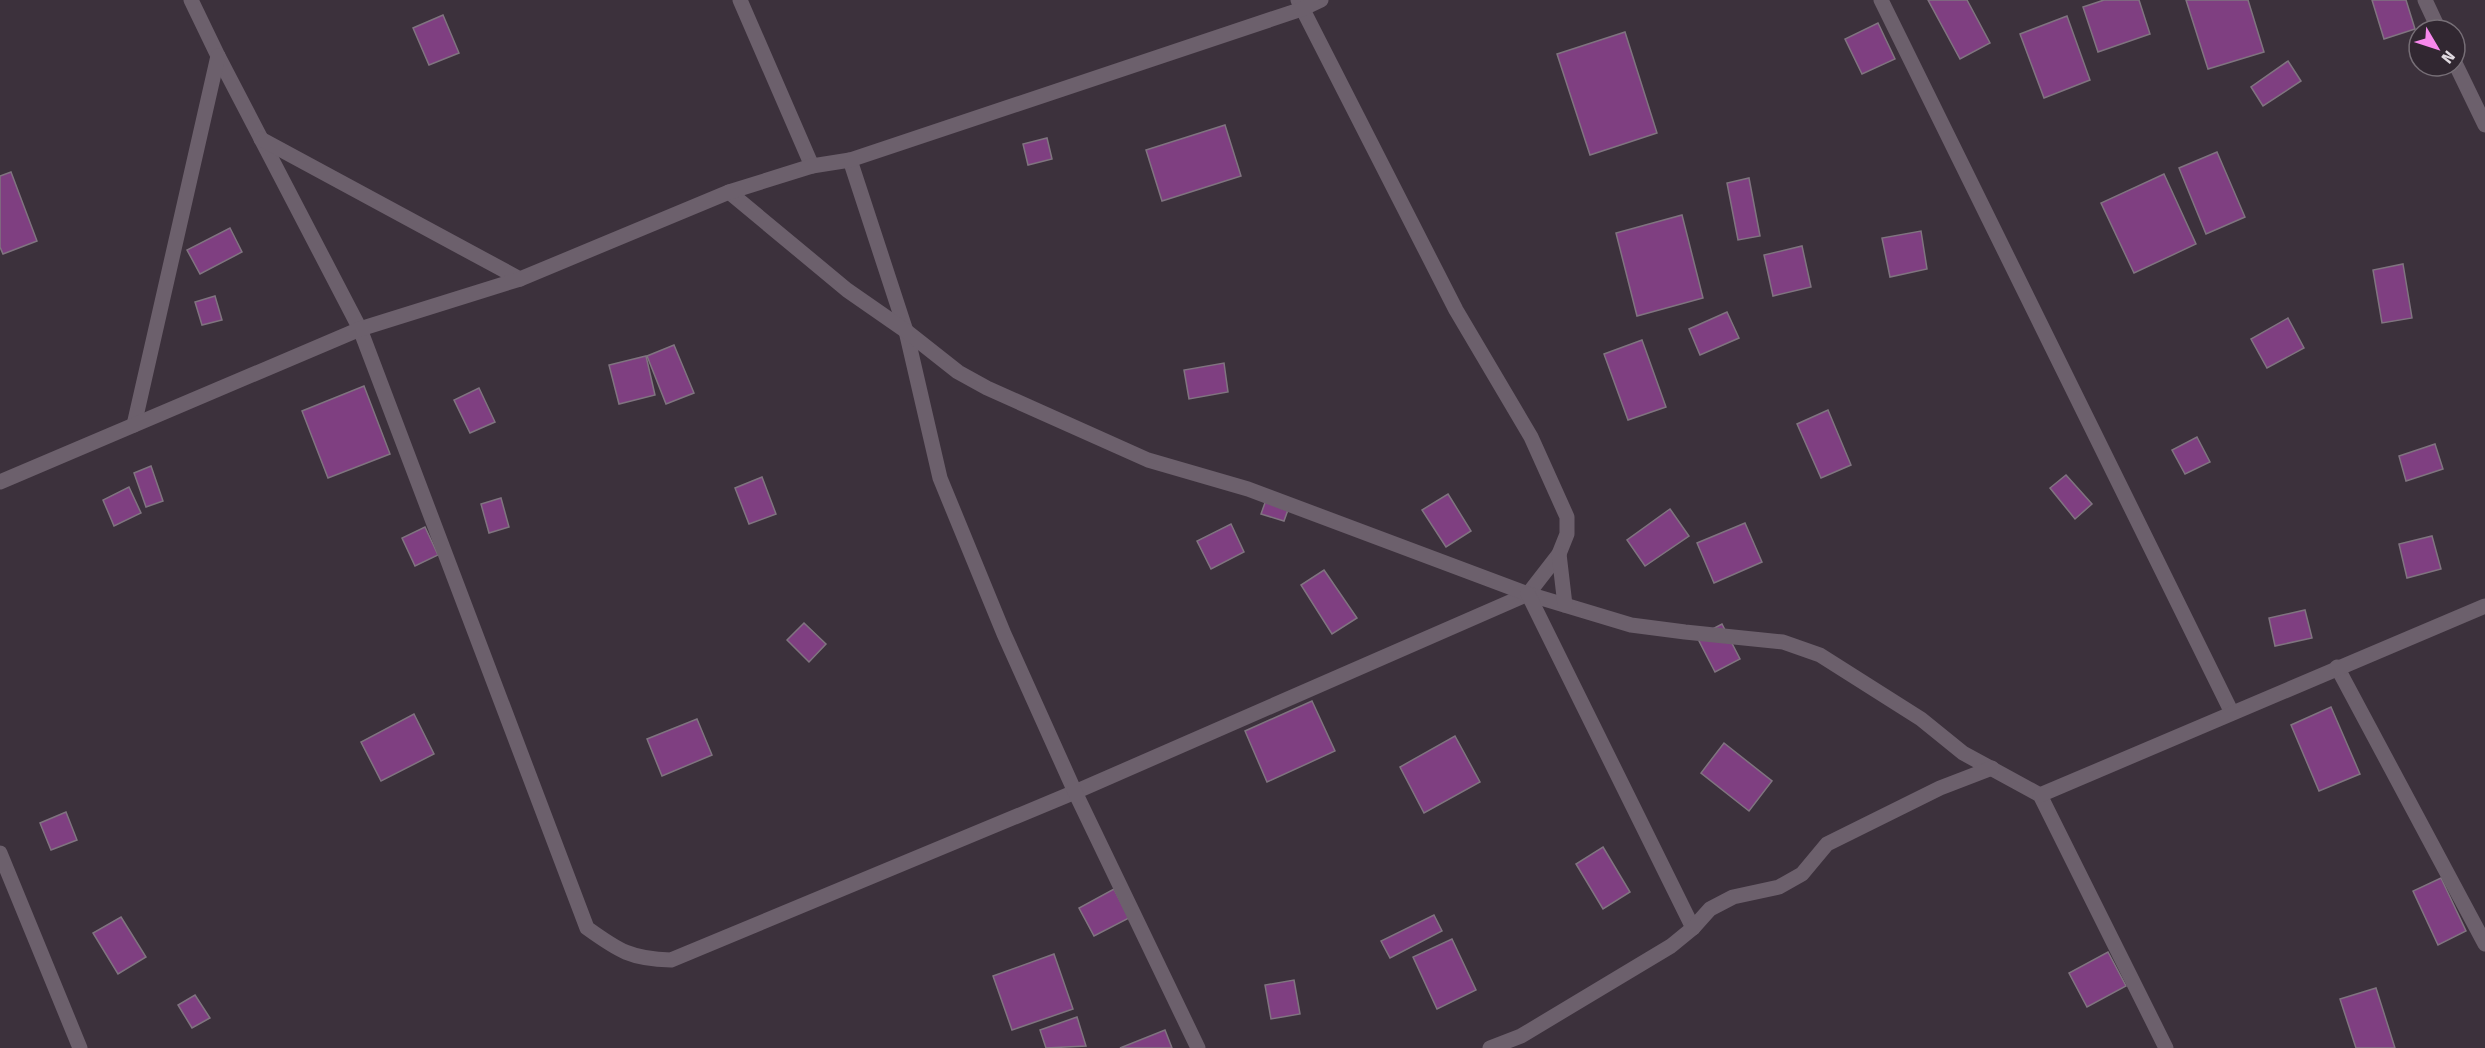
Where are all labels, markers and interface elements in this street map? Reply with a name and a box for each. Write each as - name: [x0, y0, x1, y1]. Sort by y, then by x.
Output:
- north arrow: [2407, 18, 2467, 78]
- text: N: [2438, 47, 2459, 67]

